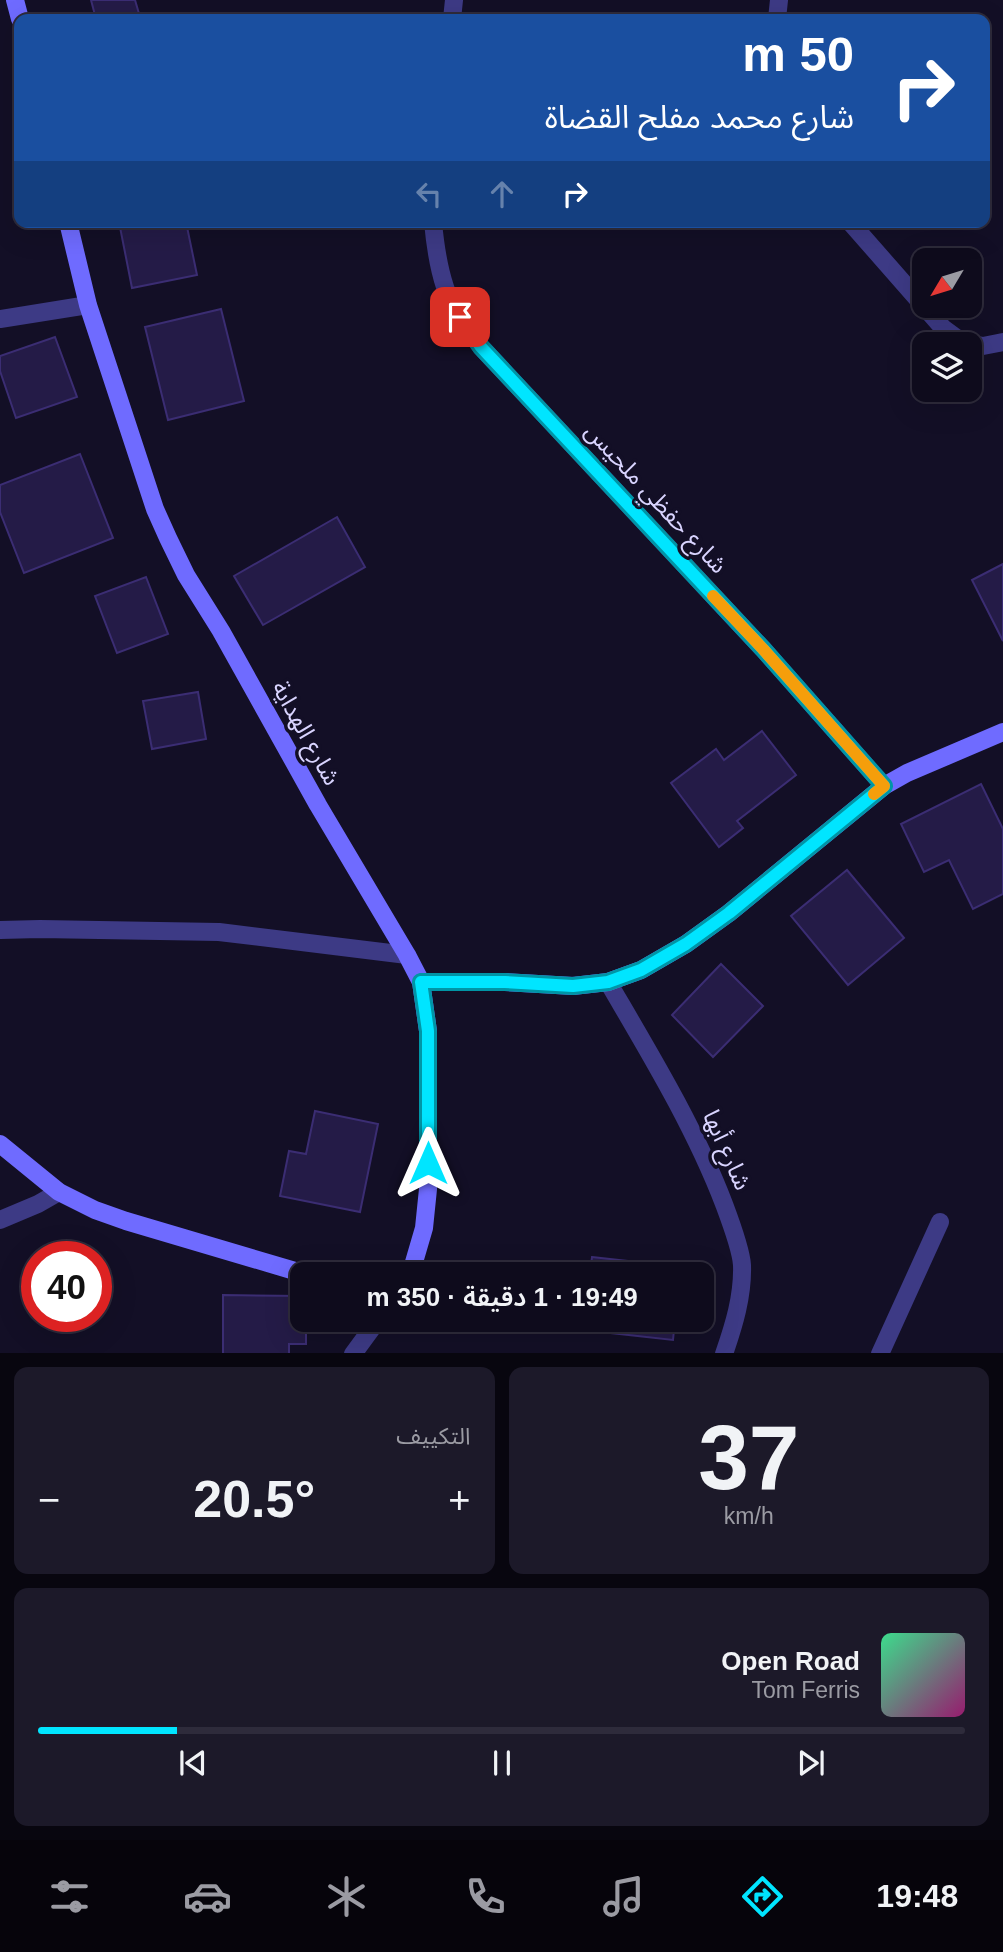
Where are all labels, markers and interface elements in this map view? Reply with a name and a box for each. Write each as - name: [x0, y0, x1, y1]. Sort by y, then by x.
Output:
- text: 50 m: [742, 27, 854, 81]
- icon: right: [878, 42, 969, 133]
- text: شارع محمد مفلح القضاة: [545, 99, 854, 135]
- icon: left: [410, 175, 448, 213]
- icon: ahead: [483, 175, 521, 213]
- icon: right: [556, 175, 594, 213]
- north arrow: [912, 248, 982, 318]
- map controls: [912, 248, 982, 402]
- pin: [430, 287, 490, 347]
- icon: arrive: [441, 298, 479, 336]
- button: layers: [912, 332, 982, 402]
- street label: شارع حفظي ملحيس: [576, 417, 733, 582]
- street label: شارع الهداية: [263, 676, 346, 791]
- street label: شارع أبها: [694, 1105, 759, 1196]
- position arrow: [391, 1126, 465, 1200]
- speed limit sign: 40: [21, 1241, 112, 1332]
- text: 19:49 · 1 دقيقة · 350 m: [366, 1282, 638, 1312]
- text: 37: [698, 1407, 799, 1508]
- text: التكييف: [396, 1423, 471, 1449]
- text: 20.5°: [193, 1470, 315, 1528]
- text: −: [38, 1479, 60, 1521]
- text: +: [448, 1479, 470, 1521]
- text: km/h: [724, 1503, 774, 1529]
- text: Open Road: [721, 1646, 860, 1676]
- text: Tom Ferris: [751, 1677, 860, 1703]
- icon: previous: [174, 1744, 212, 1782]
- icon: pause: [483, 1744, 521, 1782]
- icon: next: [792, 1744, 830, 1782]
- icon: filters: [45, 1872, 94, 1921]
- icon: car: [183, 1872, 232, 1921]
- icon: climate: [322, 1872, 371, 1921]
- icon: phone: [461, 1872, 510, 1921]
- icon: music: [599, 1872, 648, 1921]
- icon: directions: [738, 1872, 787, 1921]
- text: 19:48: [876, 1878, 958, 1914]

